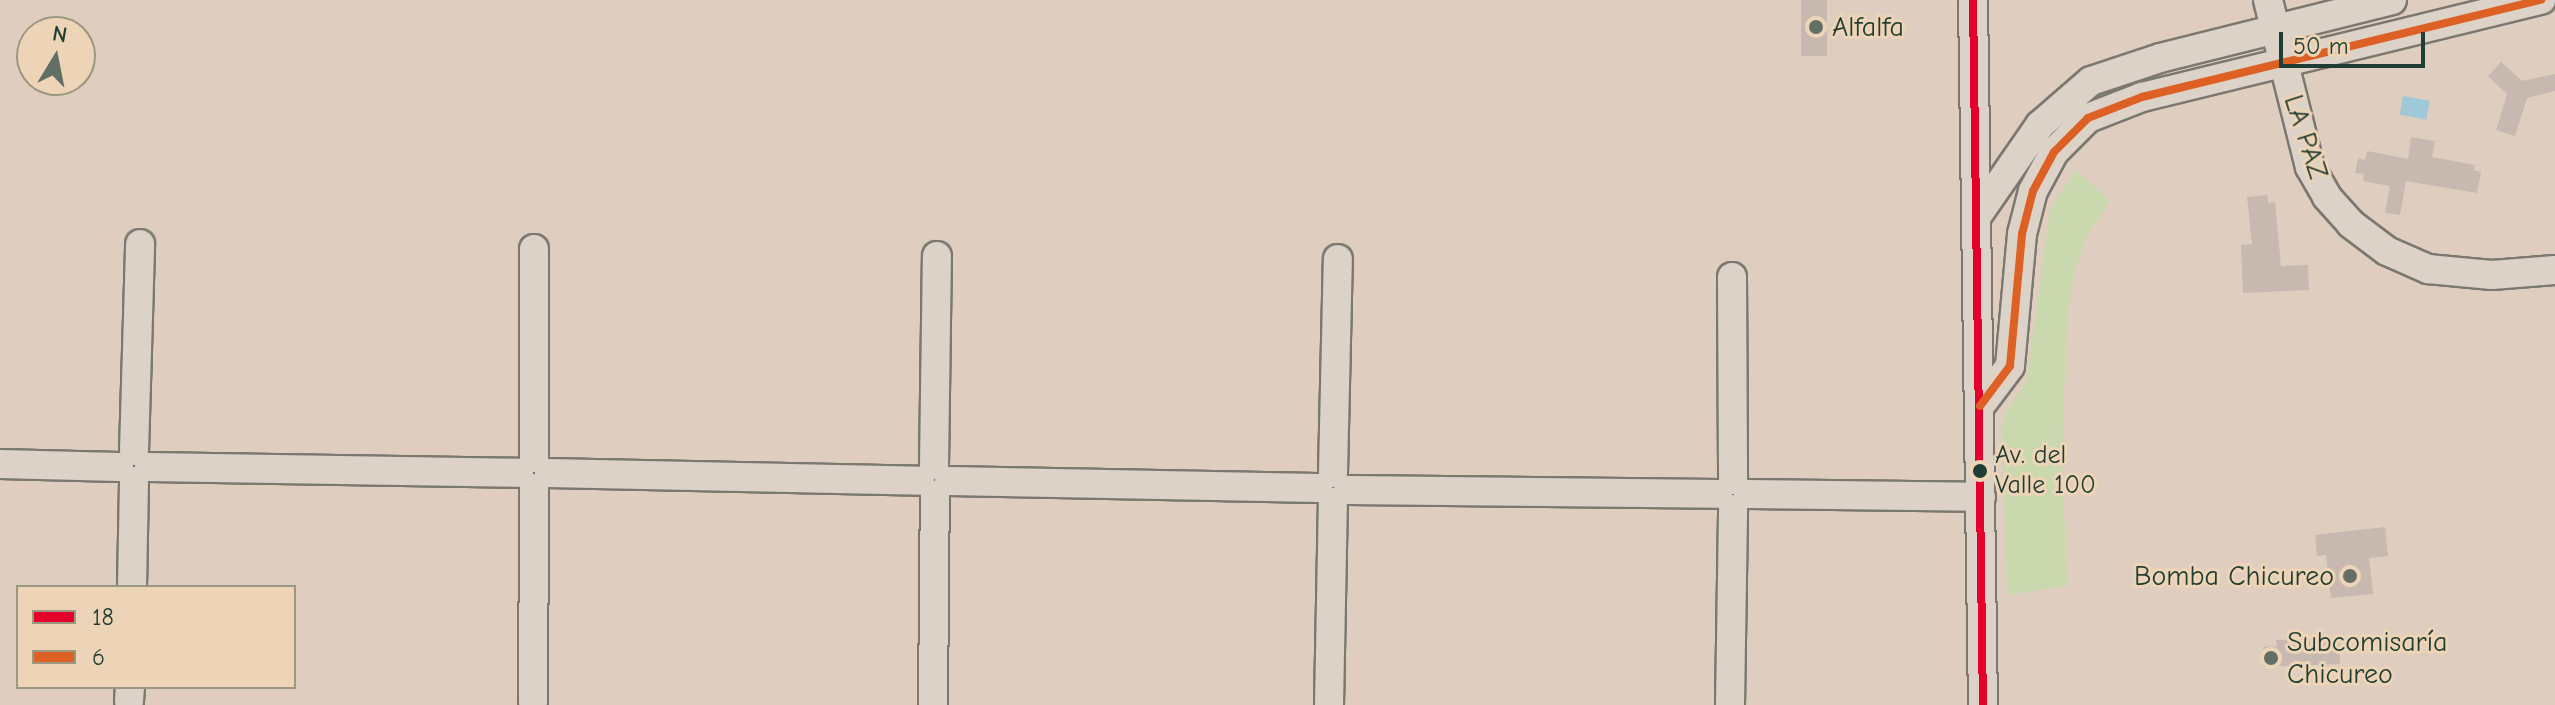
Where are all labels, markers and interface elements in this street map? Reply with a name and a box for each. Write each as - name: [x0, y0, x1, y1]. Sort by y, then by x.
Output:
- place label: Alfalfa: [1832, 10, 1904, 44]
- north arrow: [16, 16, 96, 96]
- scale bar: [2283, 16, 2429, 66]
- marker: Alfalfa: [1807, 18, 1825, 36]
- text: N: [50, 20, 69, 48]
- text: 50 m: [2293, 32, 2349, 60]
- street label: LA PAZ: [2277, 91, 2335, 183]
- place label: Av. del Valle 100: [1995, 440, 2096, 502]
- marker: Av. del Valle 100: [1972, 463, 1988, 479]
- place label: Bomba Chicureo: [2134, 559, 2334, 593]
- marker: Bomba Chicureo: [2341, 567, 2359, 585]
- legend: [16, 585, 296, 689]
- text: 18: [92, 603, 114, 631]
- place label: Subcomisaría Chicureo: [2287, 625, 2448, 691]
- text: 6: [92, 643, 105, 671]
- marker: Subcomisaría Chicureo: [2262, 649, 2280, 667]

